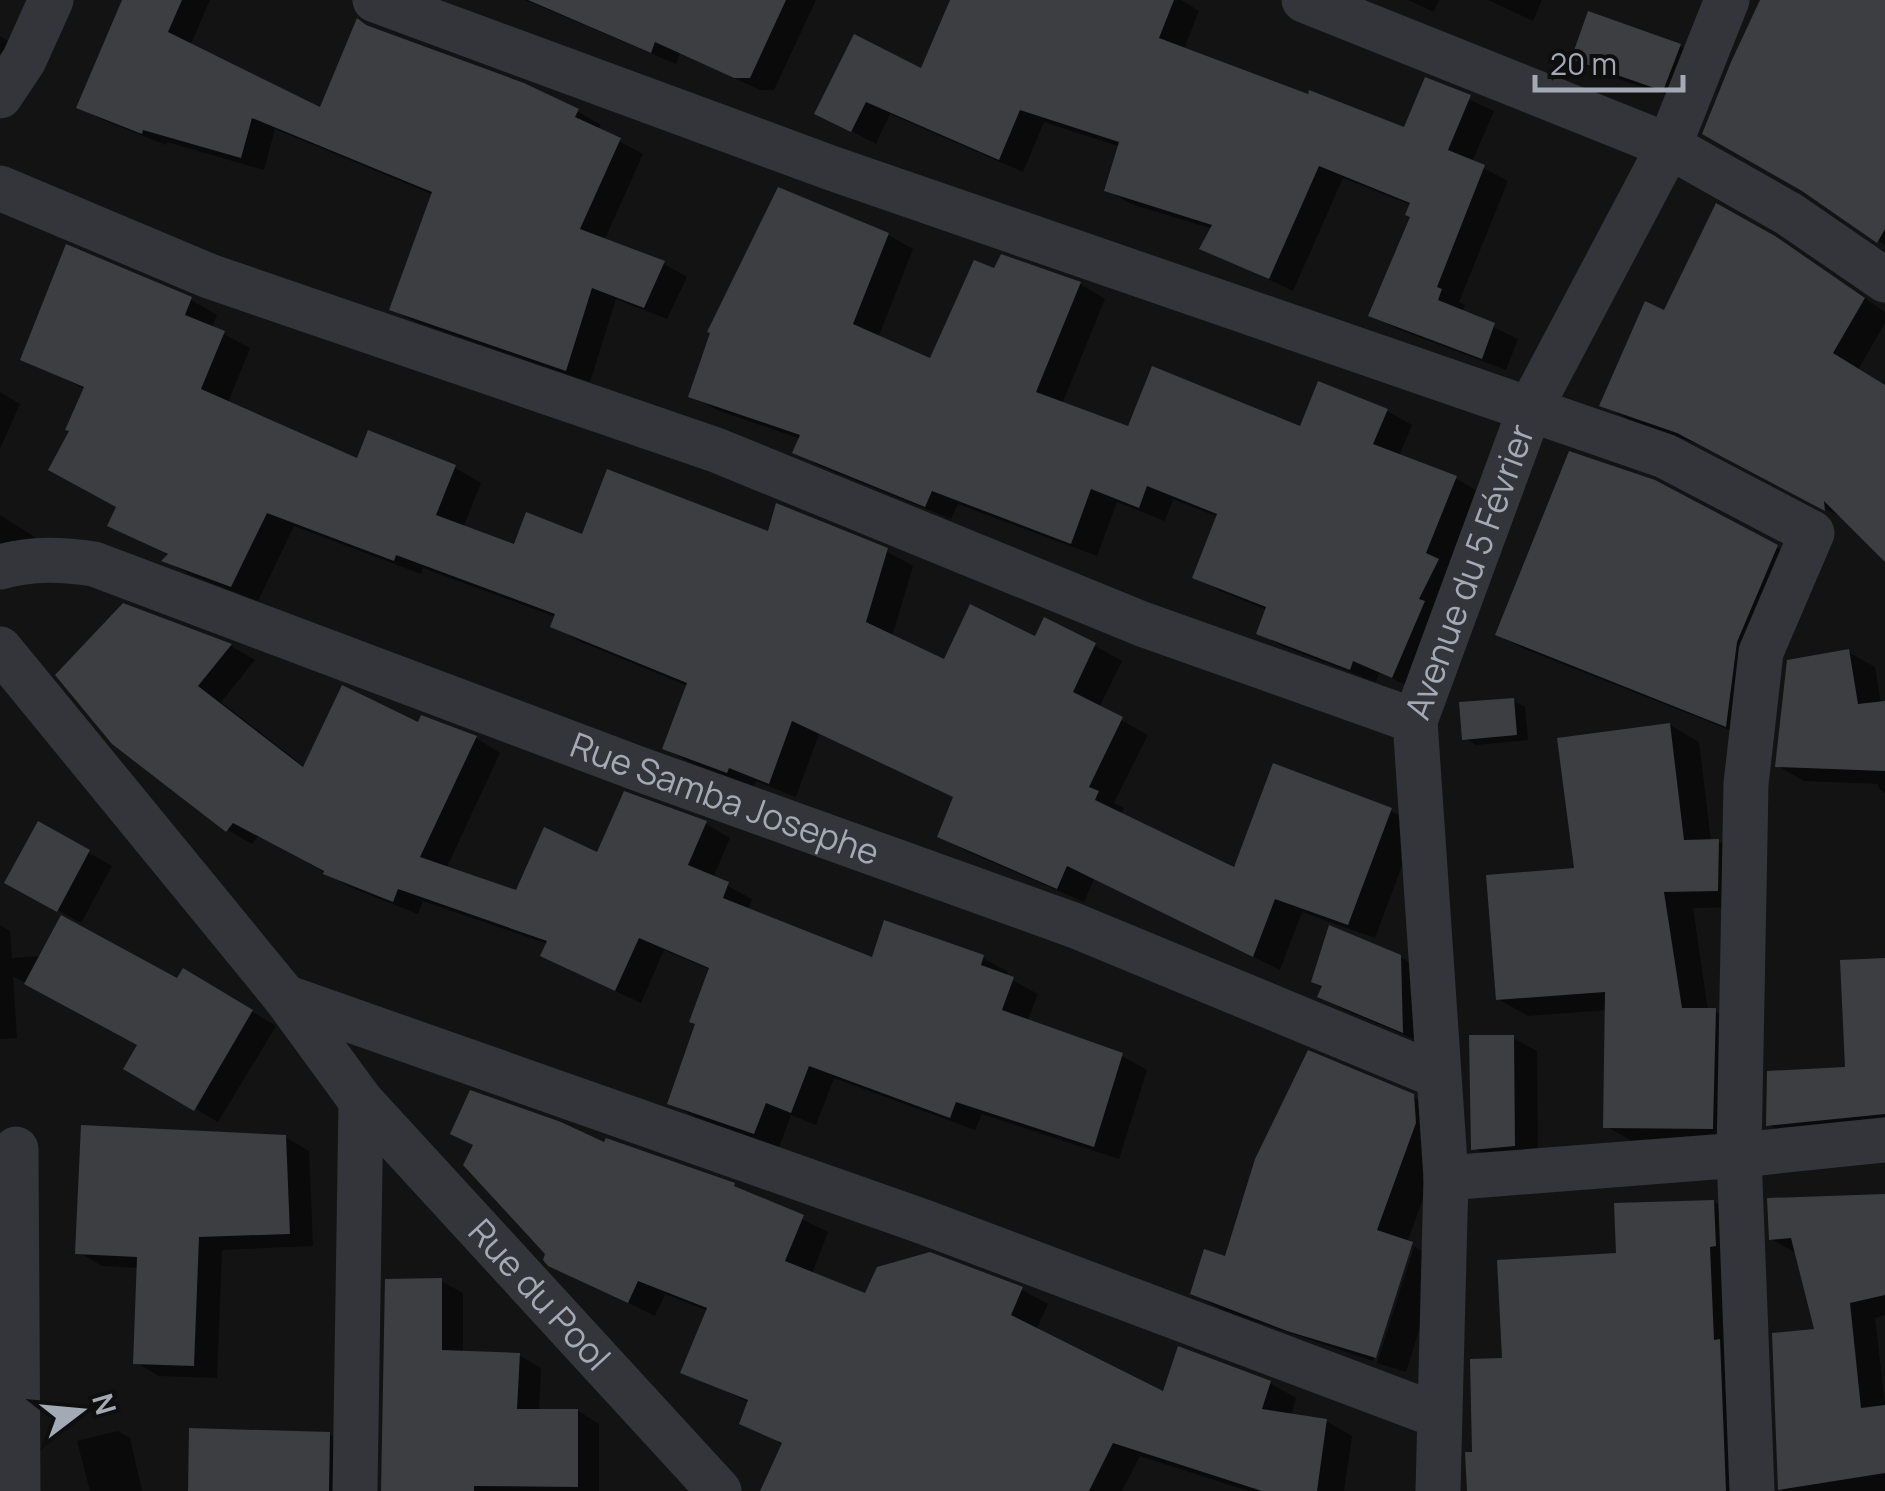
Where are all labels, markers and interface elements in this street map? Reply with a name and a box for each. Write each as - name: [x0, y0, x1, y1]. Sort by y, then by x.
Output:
- scale bar: [1535, 30, 1682, 92]
- text: 20 m: [1550, 43, 1617, 84]
- street label: Avenue du 5 Février: [1393, 417, 1545, 726]
- street label: Rue Samba Josephe: [564, 720, 886, 876]
- street label: Rue du Pool: [458, 1208, 622, 1380]
- north arrow: [30, 1361, 130, 1461]
- text: N: [84, 1389, 126, 1419]

